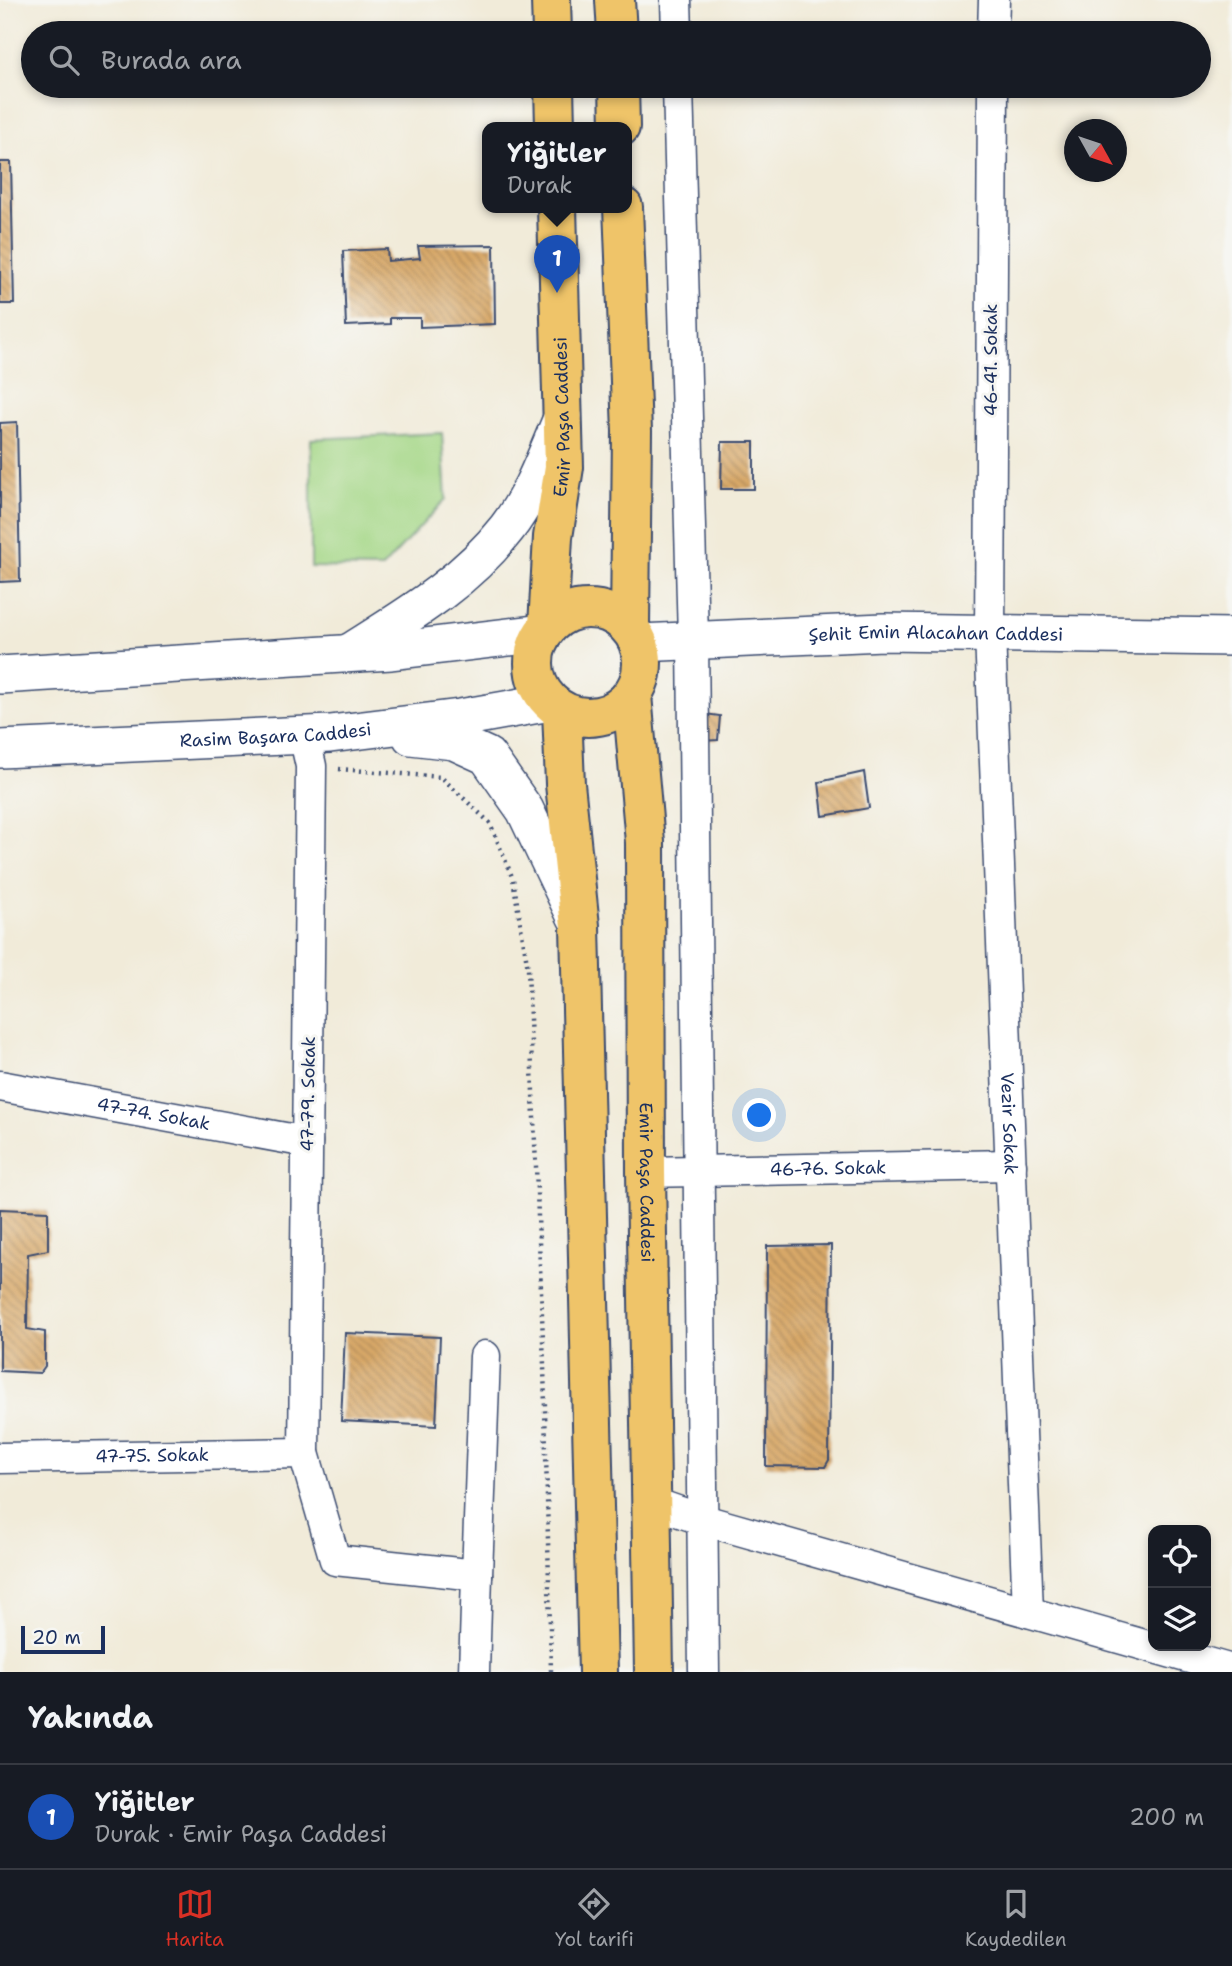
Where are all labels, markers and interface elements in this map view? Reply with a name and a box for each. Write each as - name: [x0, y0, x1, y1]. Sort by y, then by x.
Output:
- search box: [21, 21, 1211, 98]
- icon: search: [45, 41, 83, 79]
- text: Burada ara: [101, 42, 242, 77]
- north arrow: [1064, 119, 1127, 182]
- popup: [482, 122, 632, 213]
- text: Yiğitler: [507, 135, 607, 170]
- text: Durak: [507, 170, 572, 200]
- pin: 1: [534, 235, 580, 293]
- street label: 46-41. Sokak: [979, 304, 1003, 416]
- street label: Emir Paşa Caddesi: [547, 337, 576, 499]
- street label: Şehit Emin Alacahan Caddesi: [808, 620, 1063, 647]
- street label: Rasim Başara Caddesi: [179, 717, 373, 753]
- street label: 47-79. Sokak: [295, 1036, 321, 1152]
- street label: Vezir Sokak: [995, 1072, 1023, 1175]
- street label: 47-74. Sokak: [95, 1092, 212, 1136]
- your location: [742, 1098, 776, 1132]
- street label: Emir Paşa Caddesi: [634, 1102, 659, 1263]
- street label: 46-76. Sokak: [769, 1155, 887, 1182]
- street label: 47-75. Sokak: [95, 1443, 209, 1468]
- map controls: [1148, 1525, 1211, 1651]
- button: locate: [1148, 1525, 1211, 1588]
- button: layers: [1148, 1588, 1211, 1651]
- scale bar: [21, 1623, 105, 1655]
- text: 20 m: [32, 1625, 81, 1650]
- text: Yakında: [28, 1697, 153, 1738]
- text: Yiğitler: [95, 1784, 194, 1819]
- text: 1: [46, 1802, 56, 1832]
- text: 200 m: [1129, 1802, 1204, 1832]
- text: Durak · Emir Paşa Caddesi: [95, 1819, 387, 1849]
- tab: Harita: [166, 1885, 224, 1952]
- tab: Yol tarifi: [555, 1885, 634, 1952]
- tab: Kaydedilen: [965, 1885, 1066, 1952]

